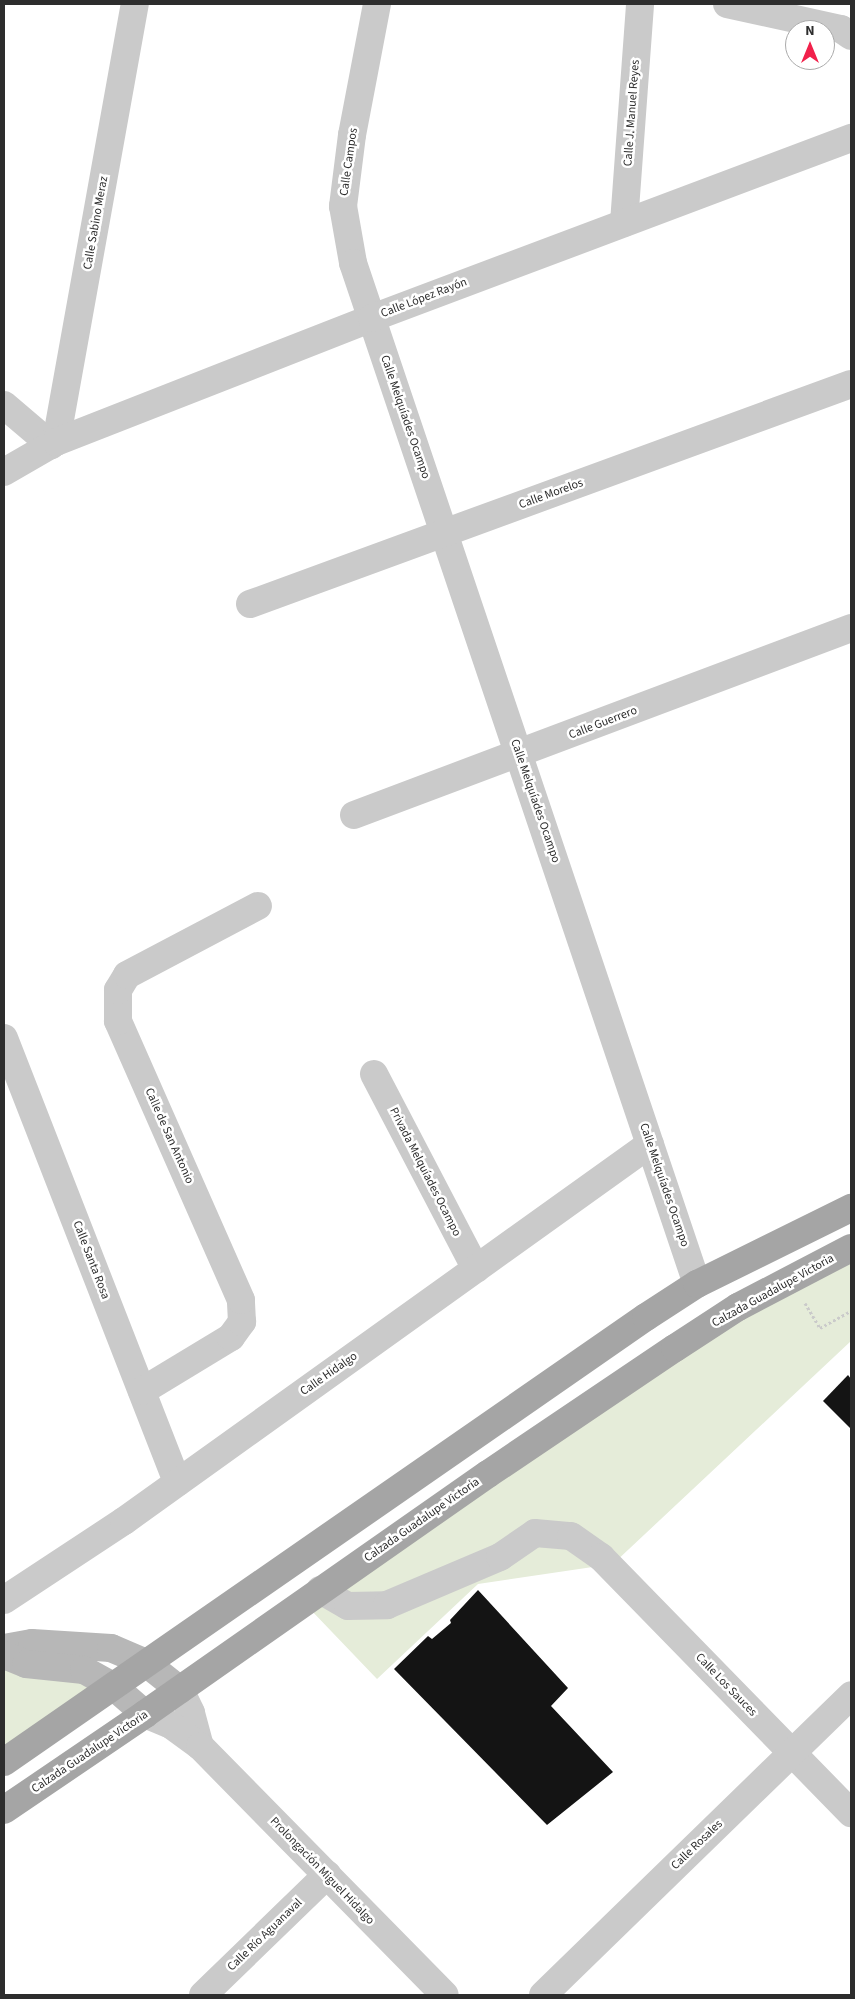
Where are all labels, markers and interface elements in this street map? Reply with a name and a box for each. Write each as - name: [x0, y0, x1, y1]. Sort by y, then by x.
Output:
- north arrow: [785, 20, 835, 70]
- text: N: [805, 21, 815, 41]
- street label: Calle J. Manuel Reyes: [621, 59, 643, 167]
- street label: Calle Campos: [337, 127, 361, 197]
- street label: Calle Sabino Meraz: [81, 175, 111, 271]
- street label: Calle López Rayón: [379, 275, 469, 321]
- street label: Calle Melquíades Ocampo: [377, 353, 433, 481]
- street label: Calle Morelos: [517, 476, 585, 512]
- street label: Calle Guerrero: [567, 703, 639, 743]
- street label: Calle Melquíades Ocampo: [507, 737, 563, 865]
- street label: Calle de San Antonio: [141, 1086, 197, 1186]
- street label: Privada Melquíades Ocampo: [386, 1105, 464, 1239]
- street label: Calle Melquíades Ocampo: [636, 1121, 692, 1249]
- street label: Calle Santa Rosa: [69, 1219, 113, 1301]
- street label: Calzada Guadalupe Victoria: [709, 1251, 837, 1331]
- street label: Calle Hidalgo: [298, 1349, 360, 1399]
- street label: Calzada Guadalupe Victoria: [362, 1475, 482, 1565]
- street label: Calle Los Sauces: [692, 1650, 760, 1720]
- street label: Calzada Guadalupe Victoria: [29, 1708, 151, 1796]
- street label: Prolongación Miguel Hidalgo: [267, 1814, 377, 1928]
- street label: Calle Rosales: [668, 1817, 726, 1873]
- street label: Calle Río Aguanaval: [225, 1896, 305, 1974]

